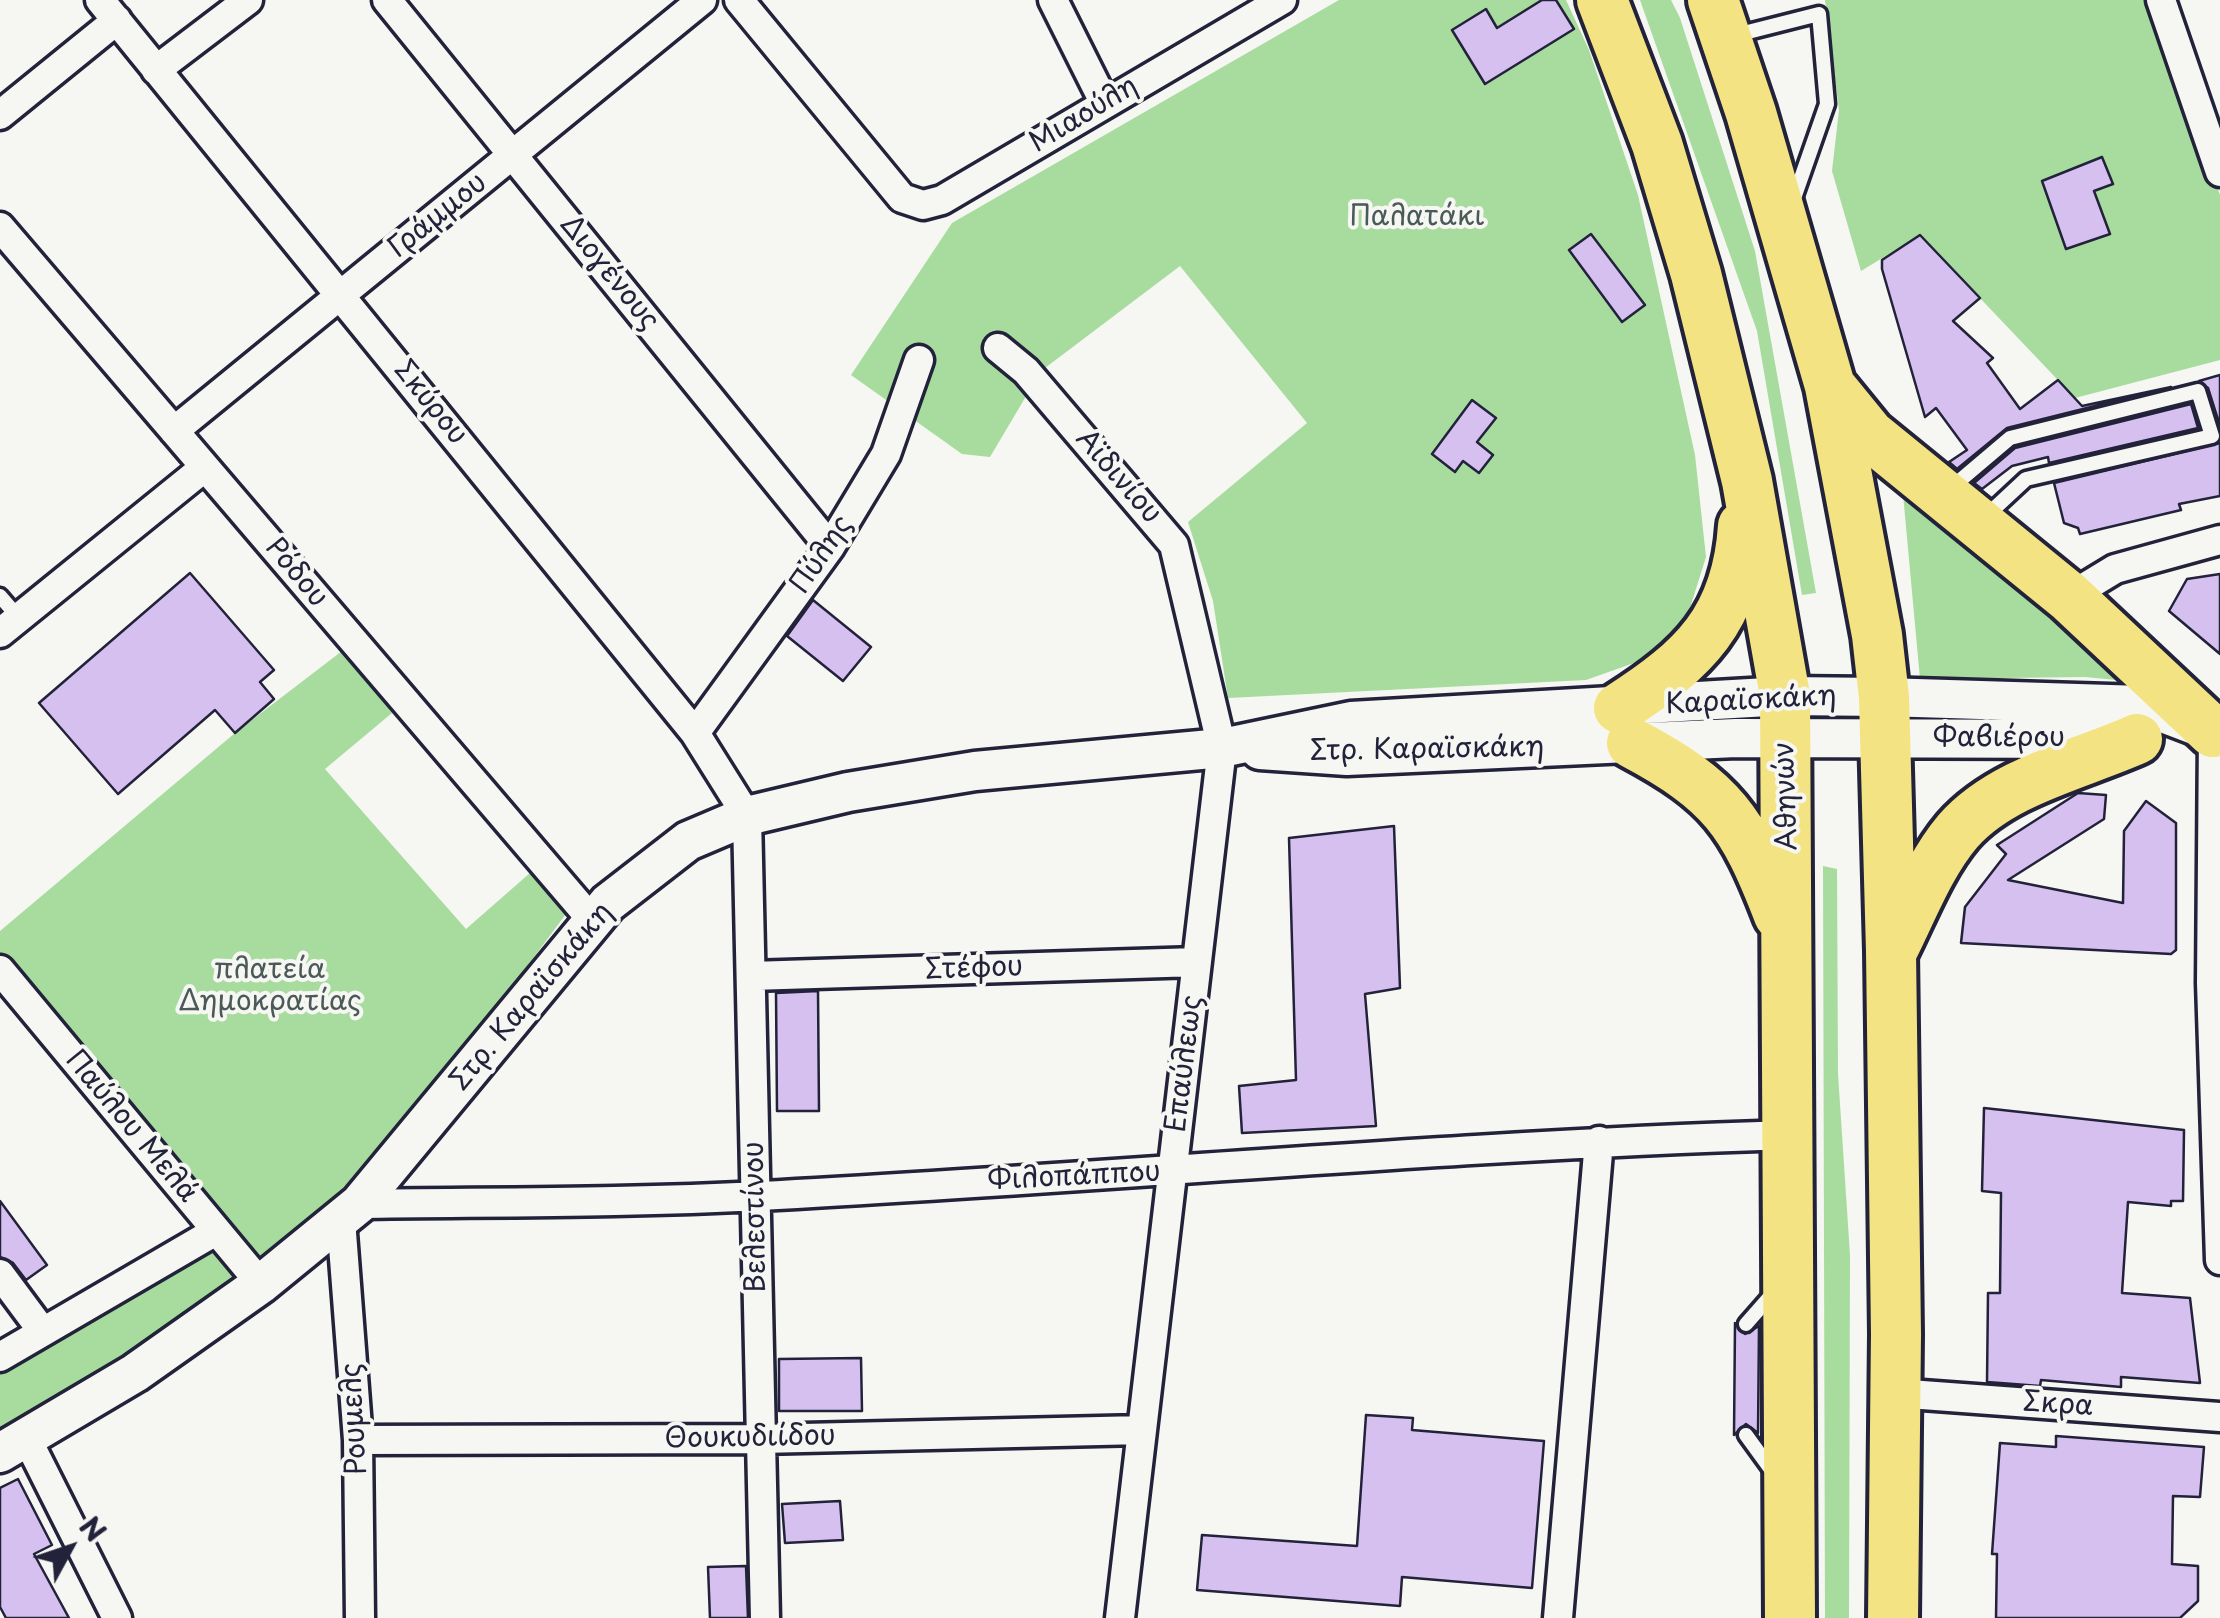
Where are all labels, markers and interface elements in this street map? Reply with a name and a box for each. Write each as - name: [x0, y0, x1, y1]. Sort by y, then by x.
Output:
- street label: Μιαούλη: [1024, 70, 1144, 160]
- street label: Γράμμου: [382, 166, 494, 266]
- park label: Παλατάκι: [1349, 200, 1485, 234]
- street label: Διογένους: [552, 209, 666, 337]
- street label: Σκύρου: [386, 354, 474, 452]
- street label: Αϊδινίου: [1068, 423, 1168, 531]
- street label: Πύλης: [784, 510, 860, 600]
- street label: Ρόδου: [258, 532, 334, 614]
- street label: Καραϊσκάκη: [1665, 680, 1837, 722]
- street label: Φαβιέρου: [1933, 721, 2065, 755]
- street label: Στρ. Καραϊσκάκη: [1309, 731, 1545, 769]
- street label: Αθηνών: [1768, 741, 1806, 851]
- street label: Στρ. Καραϊσκάκη: [444, 896, 620, 1098]
- street label: Στέφου: [924, 950, 1024, 988]
- park label: πλατεία Δημοκρατίας: [178, 953, 362, 1019]
- street label: Επαύλεως: [1160, 994, 1210, 1134]
- street label: Παύλου Μελά: [58, 1044, 204, 1210]
- street label: Βελεστίνου: [738, 1141, 774, 1293]
- street label: Φιλοπάππου: [987, 1156, 1161, 1198]
- street label: Ρουμελς: [335, 1362, 375, 1476]
- street label: Σκρα: [2022, 1386, 2094, 1424]
- street label: Θουκυδιίδου: [664, 1420, 836, 1456]
- north arrow: [20, 1498, 120, 1598]
- text: N: [70, 1506, 117, 1551]

